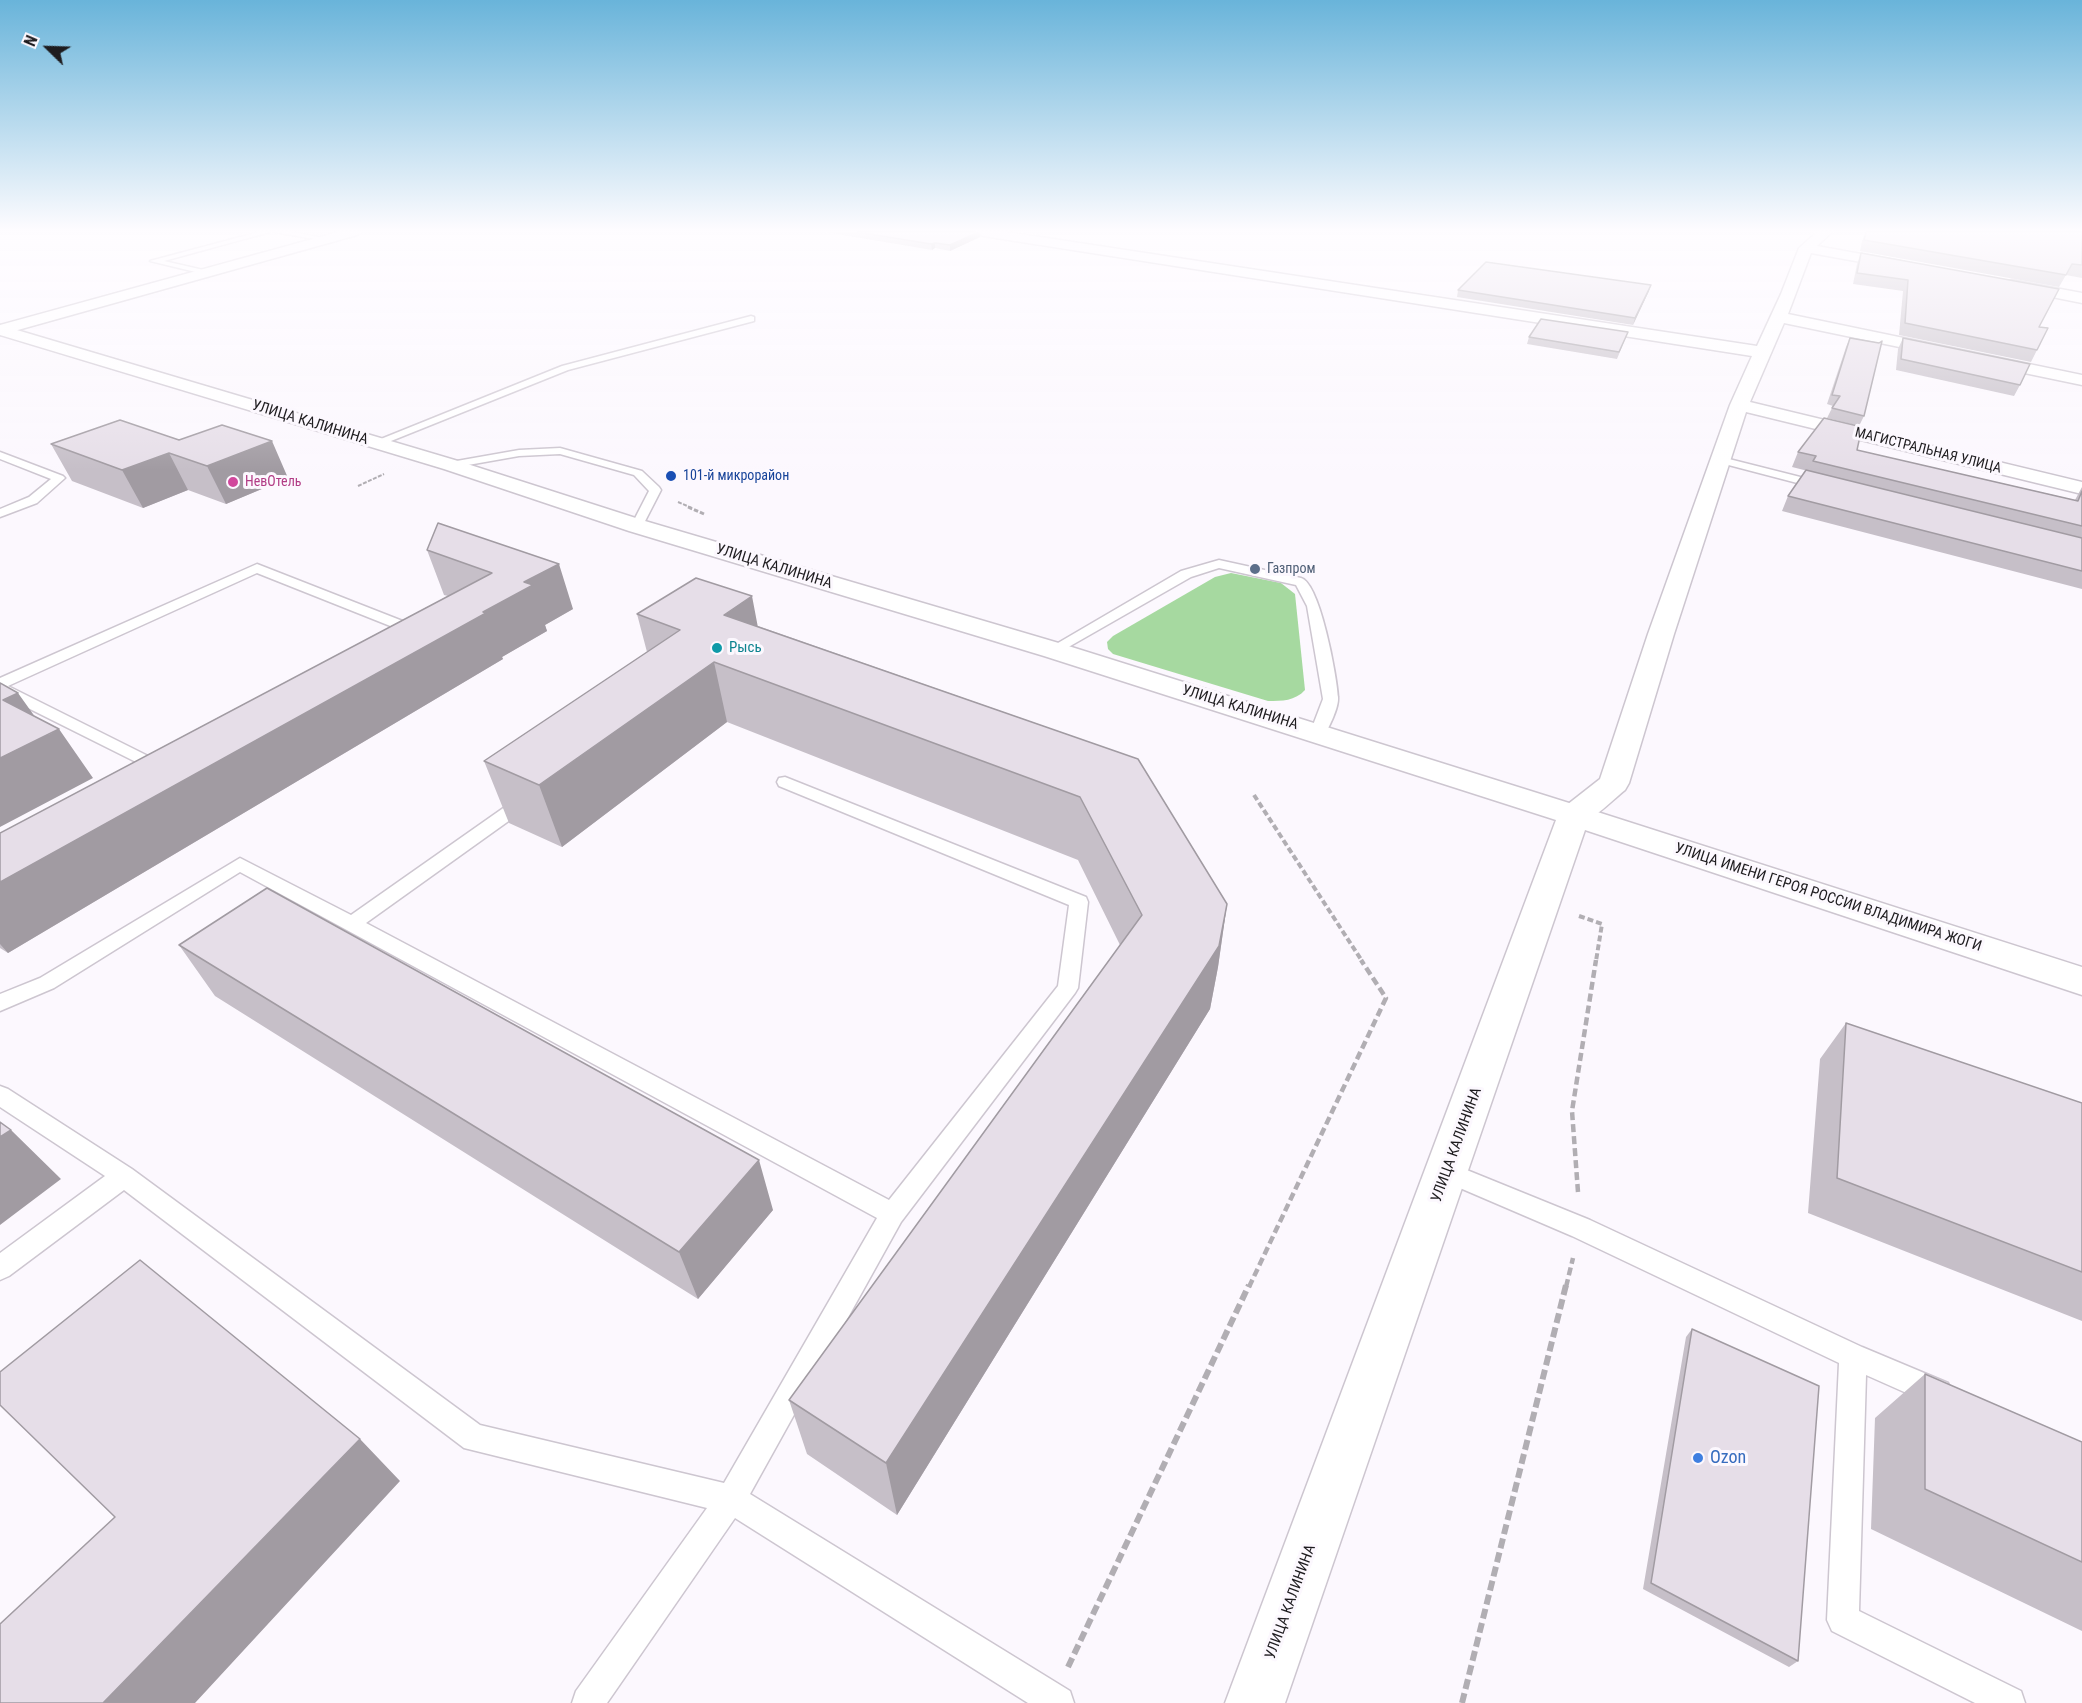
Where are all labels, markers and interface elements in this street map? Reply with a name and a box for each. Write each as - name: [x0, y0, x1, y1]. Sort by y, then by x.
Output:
- north arrow: [18, 18, 78, 78]
- text: N: [20, 33, 42, 49]
- street label: УЛИЦА КАЛИНИНА: [250, 397, 370, 449]
- street label: МАГИСТРАЛЬНАЯ УЛИЦА: [1853, 425, 2003, 477]
- place label: 101-й микрорайон: [683, 468, 789, 484]
- marker: 101-й микрорайон: [664, 469, 678, 483]
- place label: НевОтель: [245, 474, 302, 490]
- marker: НевОтель: [226, 475, 240, 489]
- street label: УЛИЦА КАЛИНИНА: [714, 541, 834, 593]
- place label: Газпром: [1267, 561, 1315, 577]
- marker: Газпром: [1248, 562, 1262, 576]
- place label: Рысь: [729, 639, 762, 657]
- marker: Рысь: [710, 641, 724, 655]
- street label: УЛИЦА КАЛИНИНА: [1180, 682, 1300, 734]
- street label: УЛИЦА ИМЕНИ ГЕРОЯ РОССИИ ВЛАДИМИРА ЖОГИ: [1672, 840, 1984, 956]
- street label: УЛИЦА КАЛИНИНА: [1428, 1085, 1486, 1205]
- place label: Ozon: [1710, 1447, 1746, 1469]
- marker: Ozon: [1691, 1451, 1705, 1465]
- street label: УЛИЦА КАЛИНИНА: [1262, 1542, 1320, 1662]

